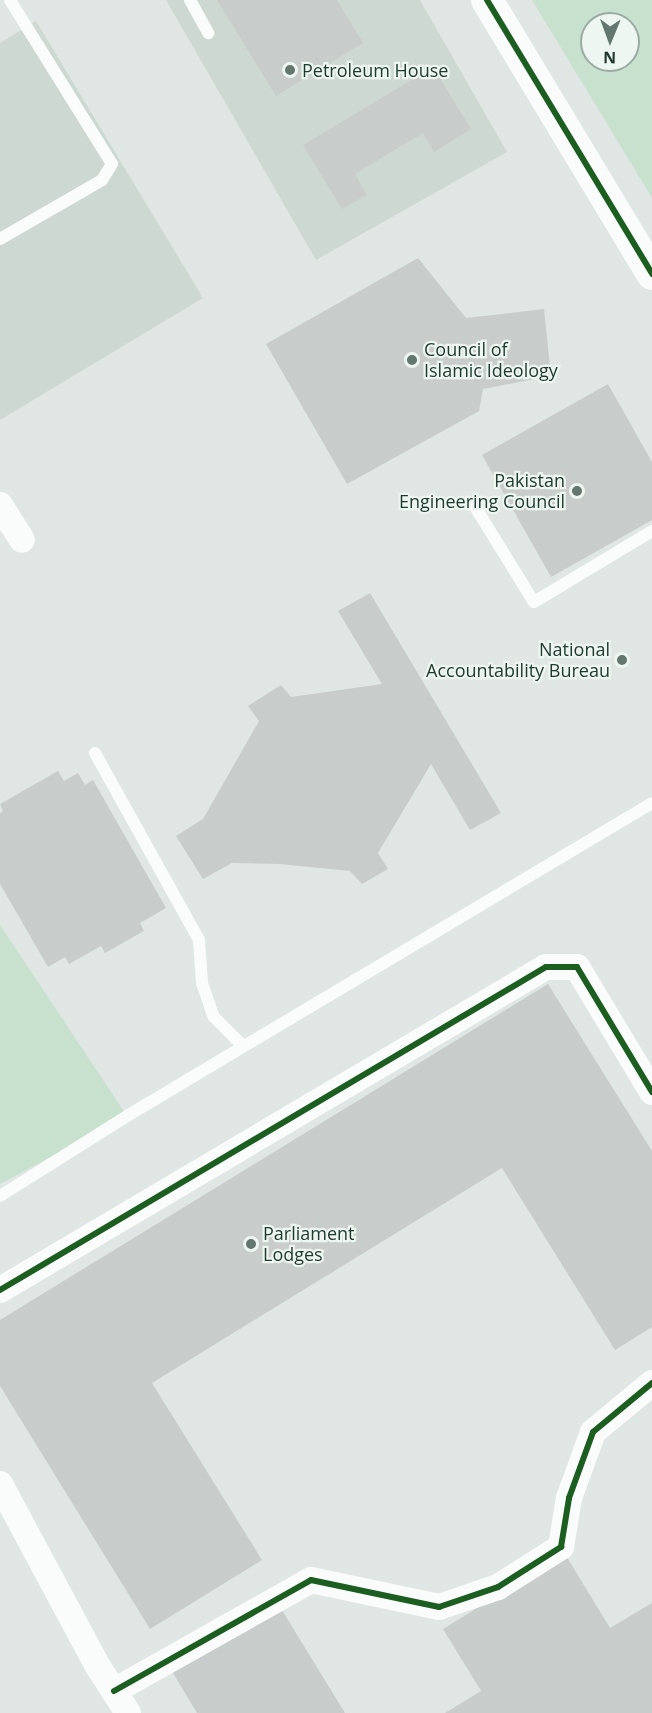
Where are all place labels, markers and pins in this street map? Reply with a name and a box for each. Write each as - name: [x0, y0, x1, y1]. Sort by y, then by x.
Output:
- place label: Petroleum House: [302, 59, 448, 81]
- marker: Petroleum House: [283, 63, 297, 77]
- place label: Council of Islamic Ideology: [424, 339, 558, 382]
- marker: Council of Islamic Ideology: [405, 353, 419, 367]
- place label: Pakistan Engineering Council: [399, 470, 565, 512]
- marker: Pakistan Engineering Council: [570, 484, 584, 498]
- place label: National Accountability Bureau: [426, 639, 610, 682]
- marker: National Accountability Bureau: [615, 653, 629, 667]
- place label: Parliament Lodges: [263, 1223, 355, 1266]
- marker: Parliament Lodges: [244, 1237, 258, 1251]

